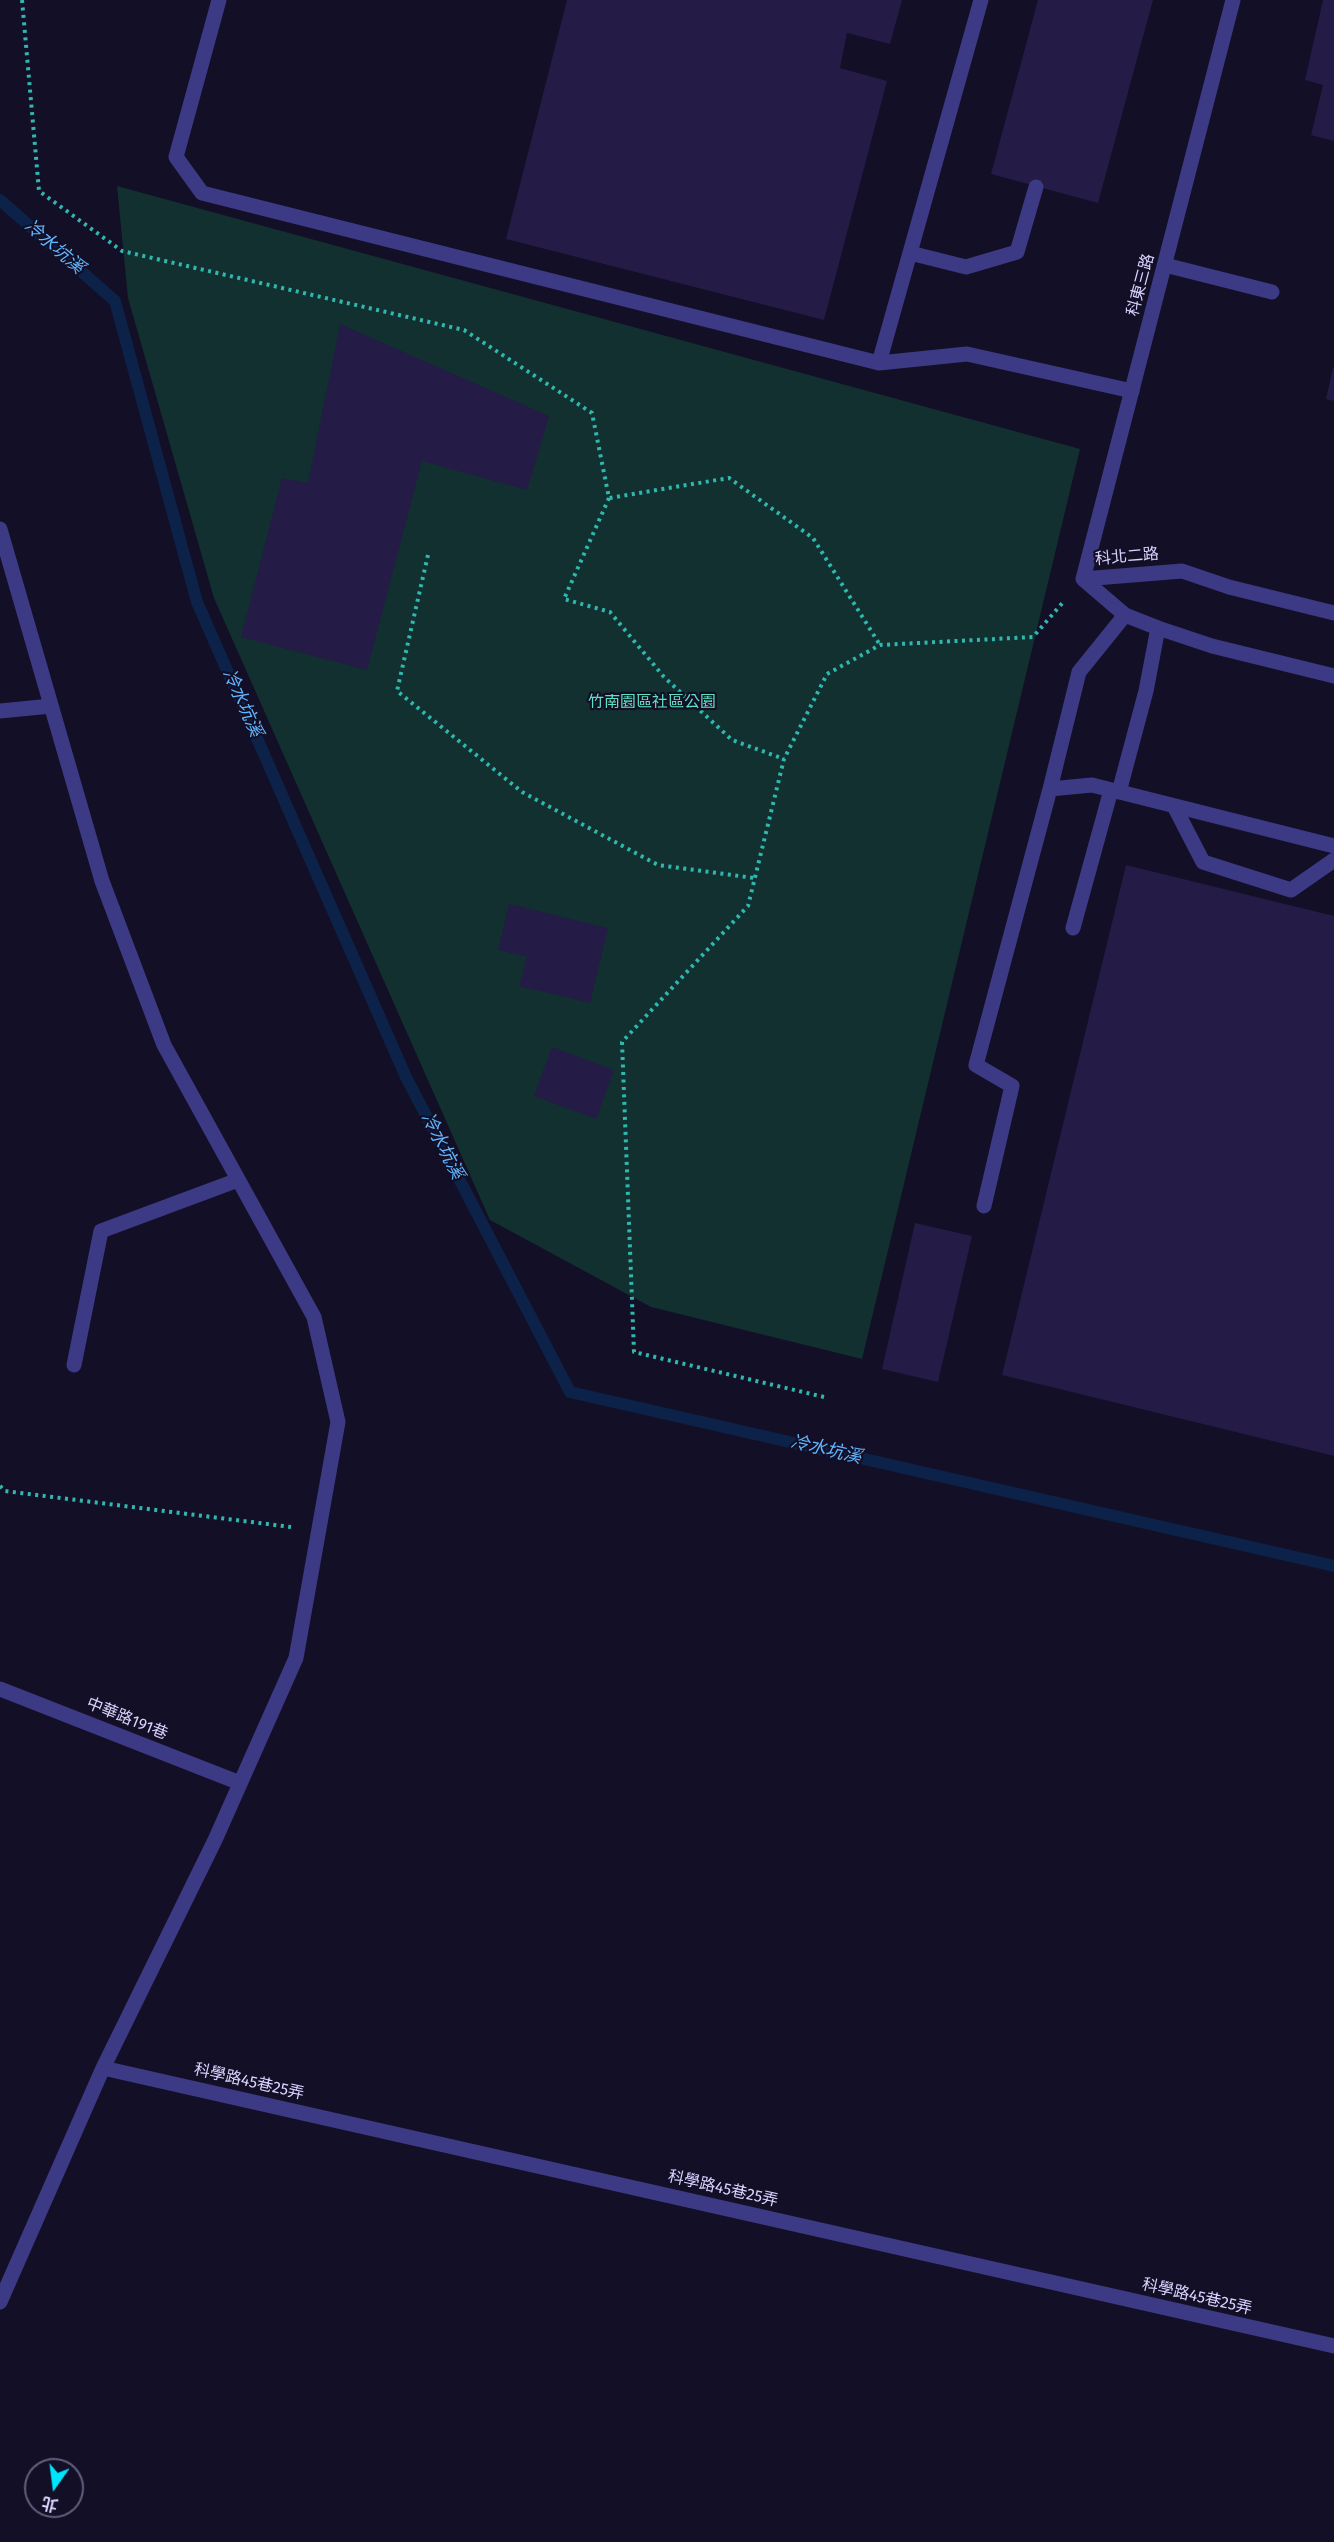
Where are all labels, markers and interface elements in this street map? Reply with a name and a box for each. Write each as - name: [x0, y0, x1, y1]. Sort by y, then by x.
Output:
- water label: 冷水坑溪: [20, 215, 88, 279]
- street label: 科東三路: [1123, 252, 1159, 318]
- street label: 科北二路: [1094, 545, 1160, 569]
- water label: 冷水坑溪: [217, 666, 267, 740]
- park label: 竹南園區社區公園: [588, 693, 716, 713]
- water label: 冷水坑溪: [416, 1109, 468, 1183]
- water label: 冷水坑溪: [788, 1431, 864, 1469]
- street label: 中華路191巷: [84, 1694, 170, 1744]
- street label: 科學路45巷25弄: [192, 2060, 306, 2104]
- street label: 科學路45巷25弄: [666, 2167, 780, 2211]
- street label: 科學路45巷25弄: [1140, 2275, 1254, 2319]
- north arrow: [24, 2458, 84, 2518]
- text: 北: [40, 2493, 60, 2515]

